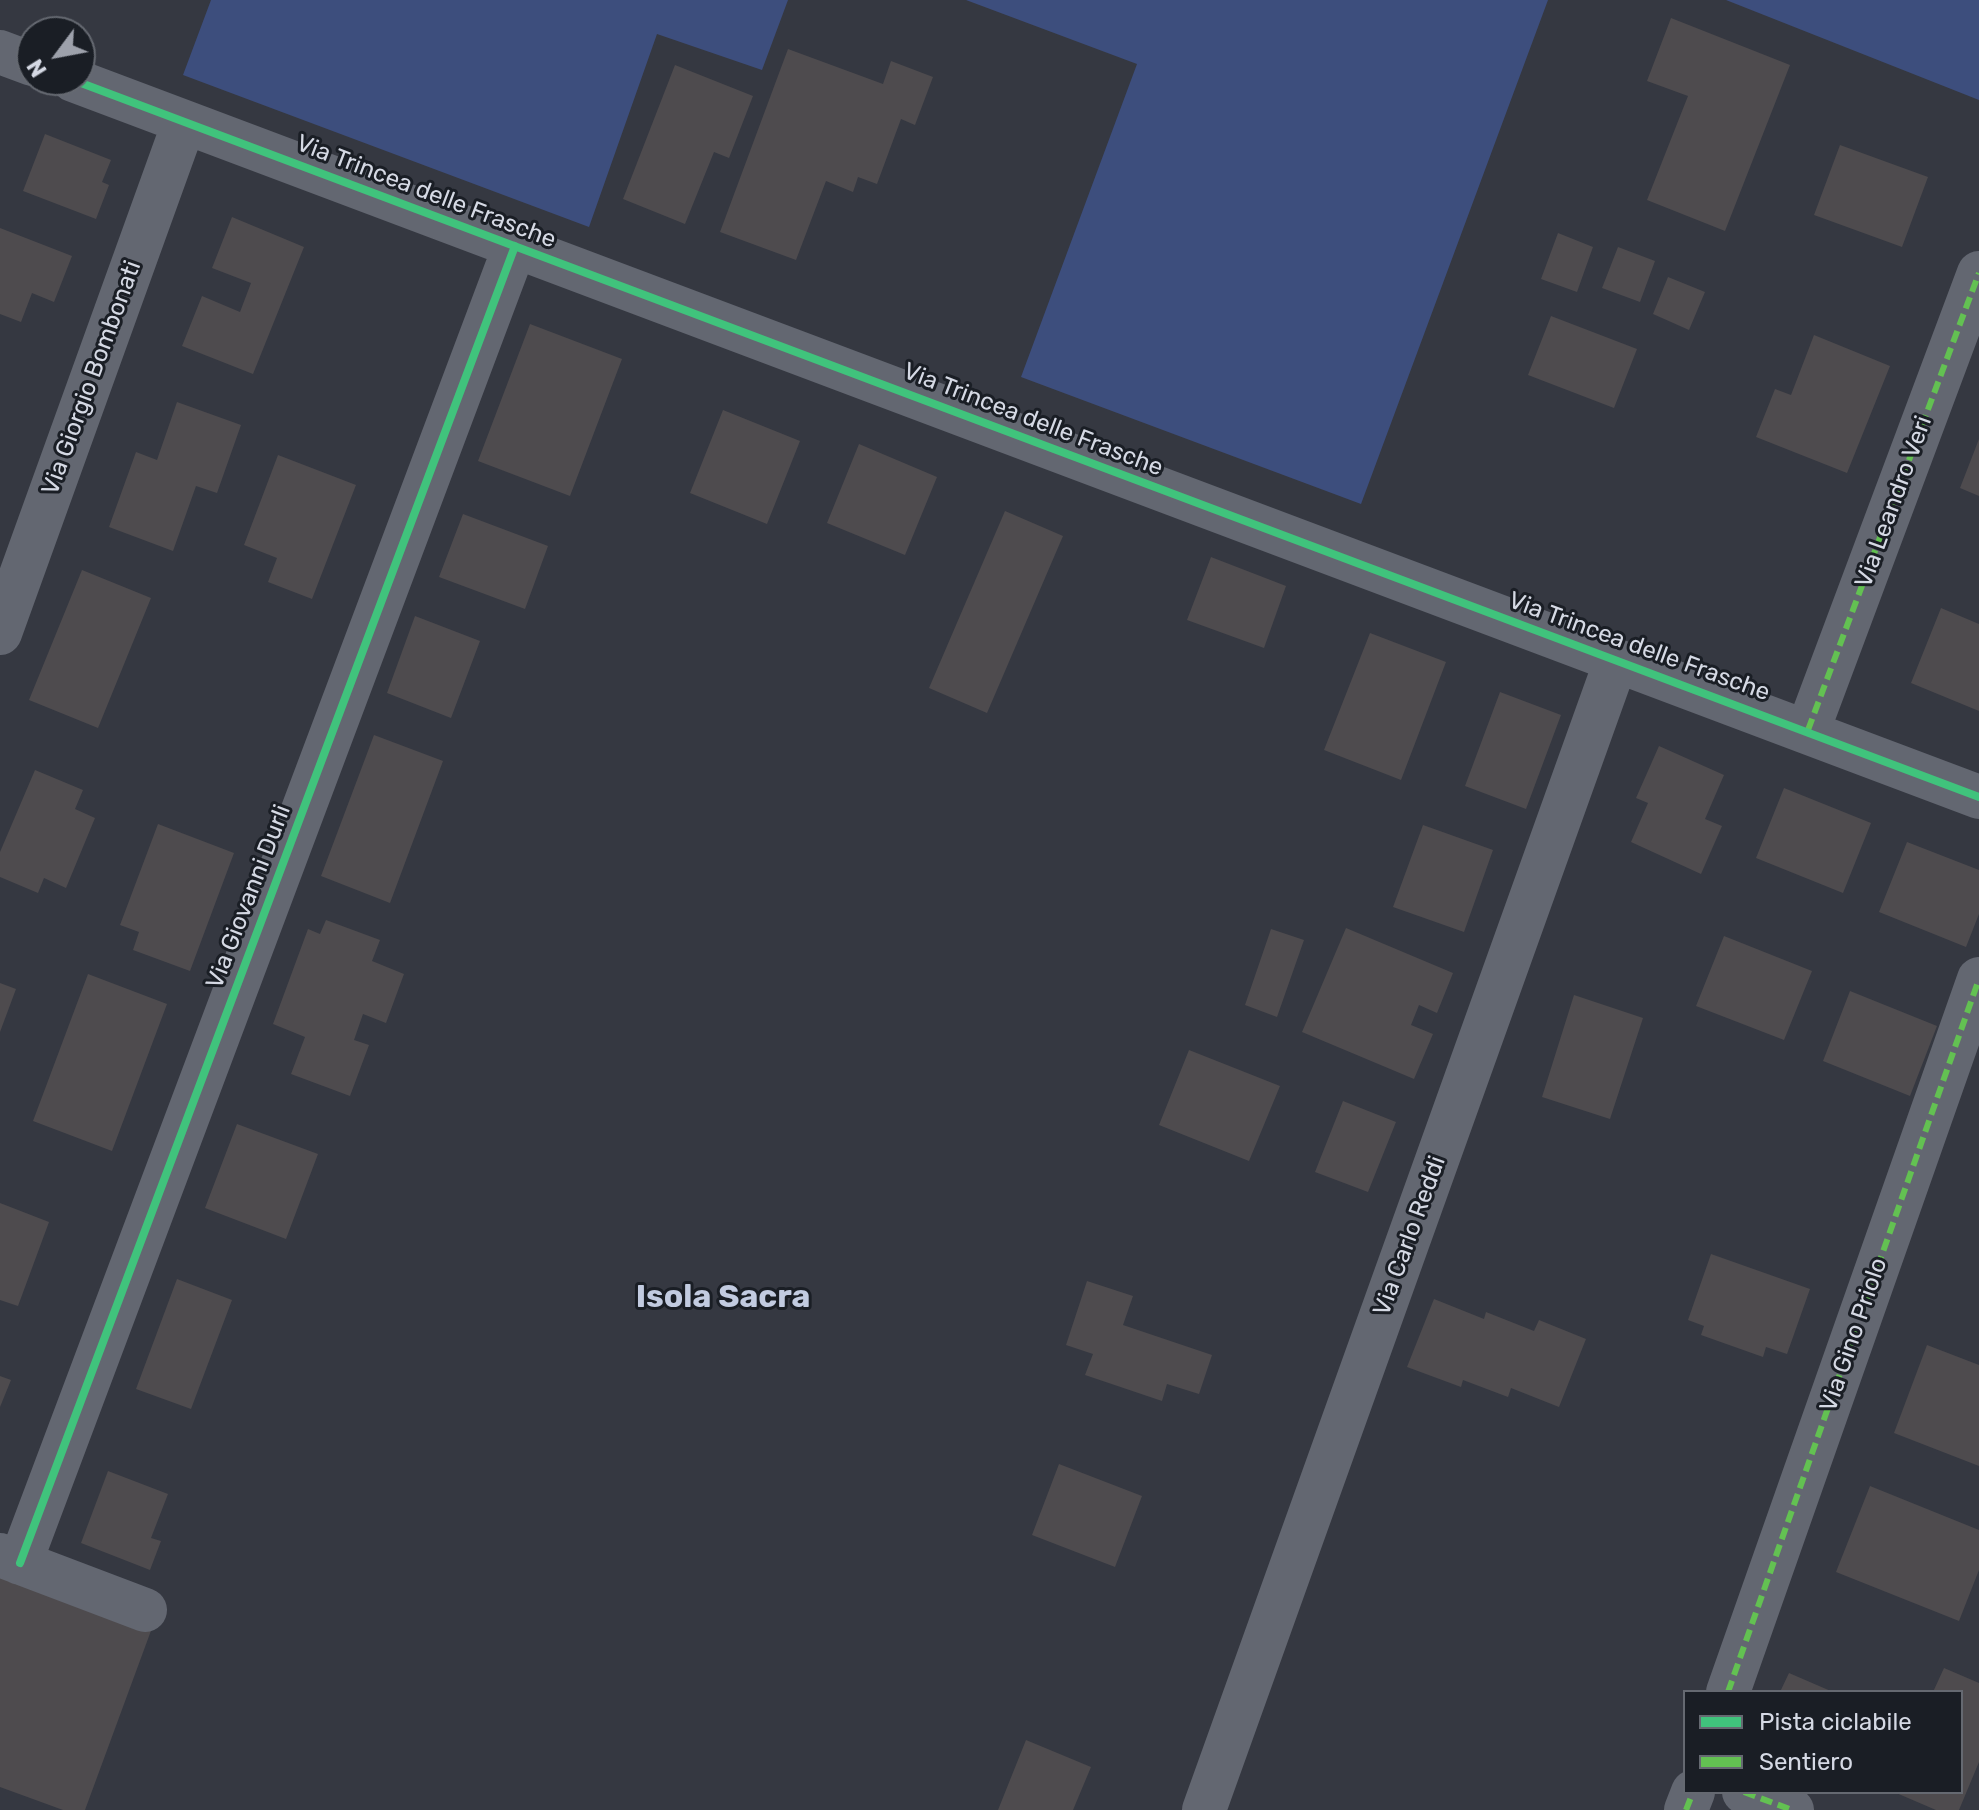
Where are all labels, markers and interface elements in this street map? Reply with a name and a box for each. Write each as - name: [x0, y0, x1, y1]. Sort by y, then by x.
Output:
- north arrow: [16, 16, 96, 96]
- text: N: [21, 54, 53, 82]
- street label: Via Trincea delle Frasche: [292, 129, 560, 255]
- street label: Via Giorgio Bombonati: [36, 257, 148, 499]
- street label: Via Trincea delle Frasche: [899, 357, 1167, 483]
- street label: Via Leandro Veri: [1850, 412, 1938, 592]
- street label: Via Trincea delle Frasche: [1504, 586, 1774, 708]
- street label: Via Giovanni Durli: [201, 801, 297, 993]
- street label: Via Carlo Reddi: [1368, 1152, 1452, 1320]
- street label: Via Gino Priolo: [1814, 1254, 1894, 1416]
- district label: Isola Sacra: [636, 1279, 810, 1317]
- legend: [1683, 1690, 1963, 1794]
- text: Pista ciclabile: [1759, 1708, 1912, 1736]
- text: Sentiero: [1759, 1748, 1853, 1776]

